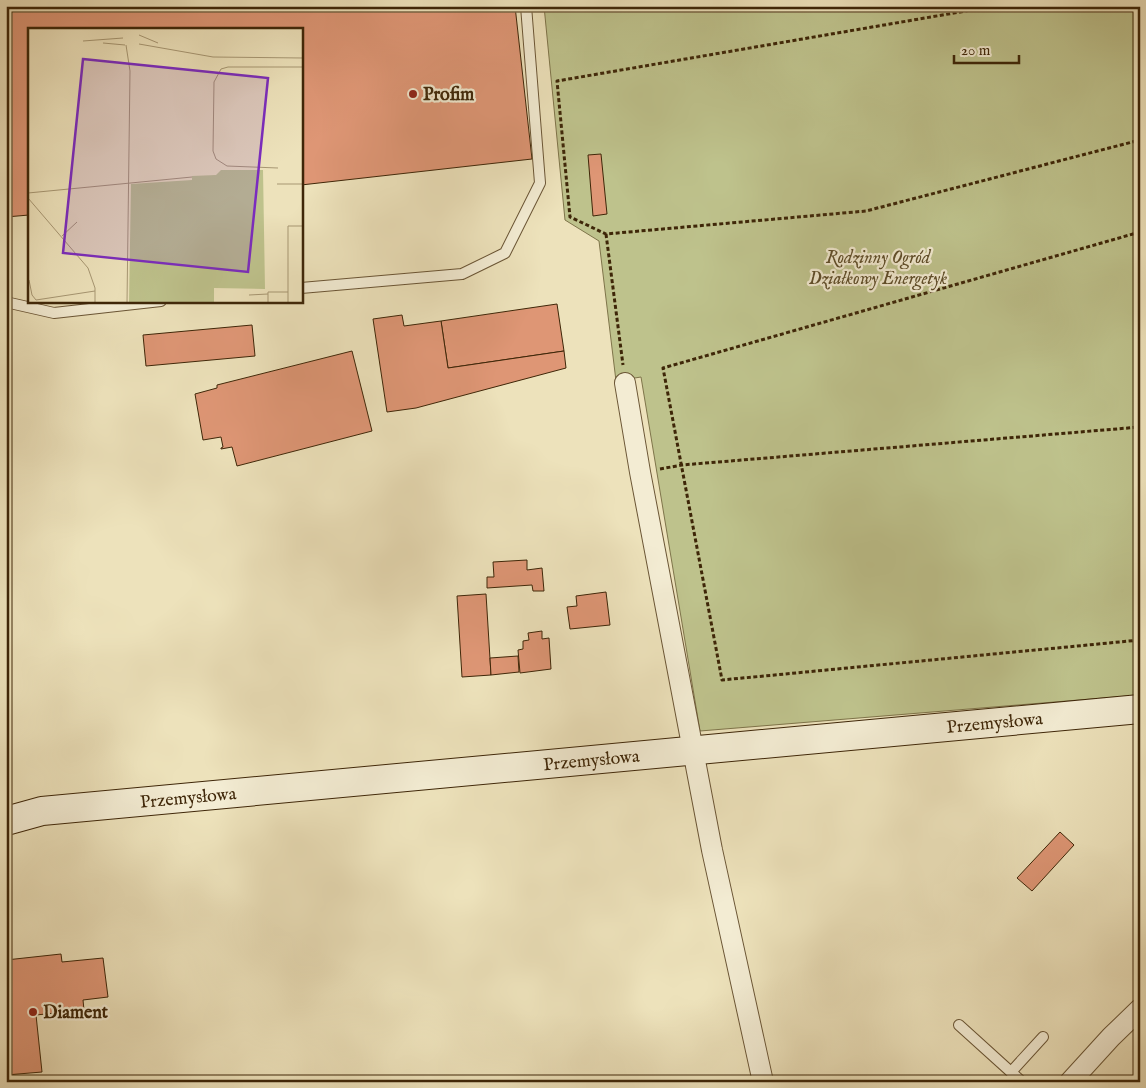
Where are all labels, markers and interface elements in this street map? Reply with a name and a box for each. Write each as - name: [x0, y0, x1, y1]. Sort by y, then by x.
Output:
- inset map: [28, 28, 302, 302]
- scale bar: [954, 32, 1018, 64]
- text: 20 m: [961, 41, 991, 60]
- place label: Profim: [423, 84, 474, 107]
- marker: Profim: [407, 88, 419, 100]
- park label: Rodzinny Ogród Działkowy Energetyk: [809, 247, 947, 291]
- street label: Przemysłowa: [946, 708, 1044, 740]
- street label: Przemysłowa: [542, 746, 641, 777]
- street label: Przemysłowa: [139, 783, 238, 815]
- place label: Diament: [43, 1002, 109, 1025]
- marker: Diament: [27, 1006, 39, 1018]

